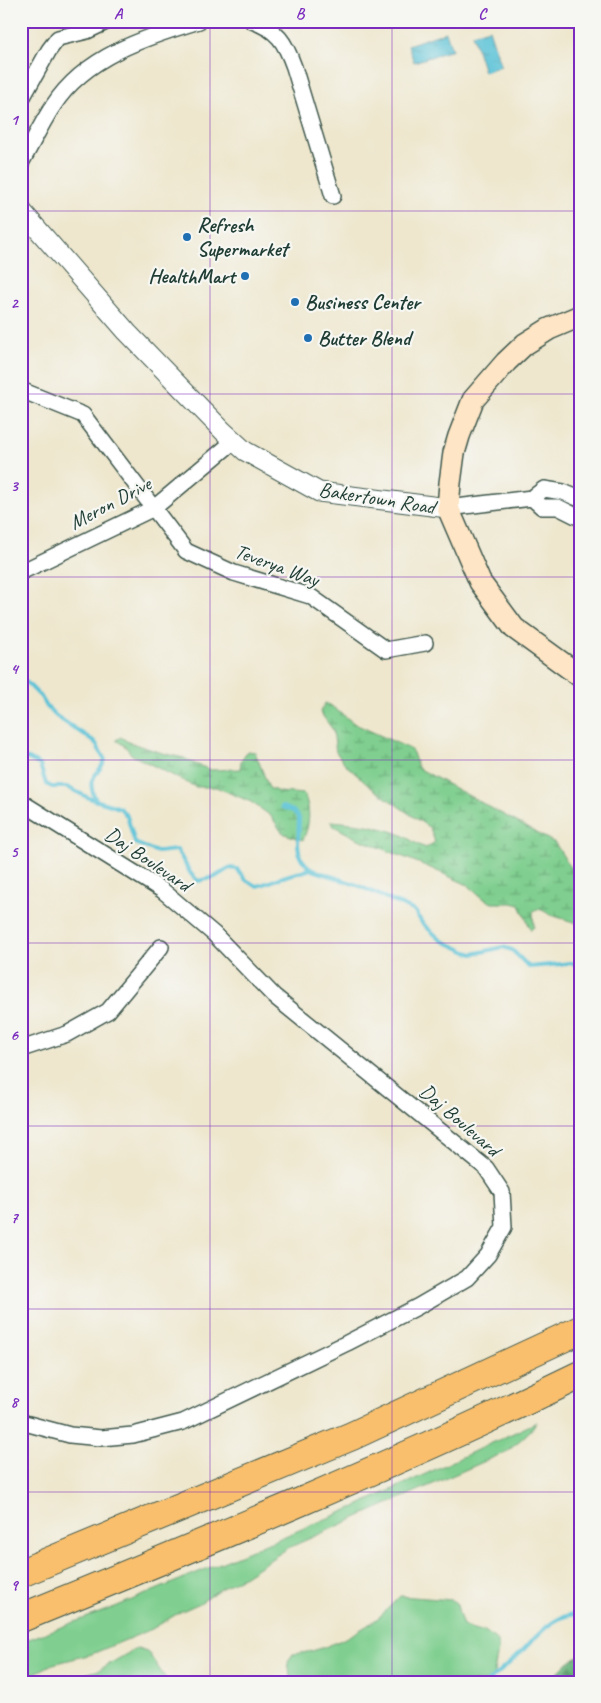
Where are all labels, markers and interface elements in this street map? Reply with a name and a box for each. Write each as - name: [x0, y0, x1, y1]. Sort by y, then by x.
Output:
- text: A: [114, 4, 124, 24]
- text: B: [296, 4, 306, 24]
- text: C: [478, 4, 488, 24]
- text: 1: [10, 110, 19, 130]
- place label: Refresh Supermarket: [197, 212, 290, 262]
- marker: Refresh Supermarket: [181, 231, 193, 243]
- place label: HealthMart: [148, 263, 238, 289]
- marker: HealthMart: [239, 270, 251, 282]
- place label: Business Center: [305, 289, 422, 315]
- text: 2: [10, 293, 19, 313]
- marker: Business Center: [289, 296, 301, 308]
- place label: Butter Blend: [318, 325, 414, 351]
- marker: Butter Blend: [302, 332, 314, 344]
- street label: Meron Drive: [65, 470, 157, 535]
- text: 3: [10, 476, 19, 496]
- street label: Bakertown Road: [317, 476, 440, 520]
- street label: Teverya Way: [231, 538, 324, 593]
- text: 4: [10, 659, 19, 679]
- street label: Daj Boulevard: [100, 821, 199, 899]
- text: 5: [11, 842, 20, 862]
- text: 6: [10, 1025, 19, 1045]
- street label: Daj Boulevard: [414, 1078, 508, 1164]
- text: 7: [10, 1208, 19, 1228]
- text: 8: [10, 1392, 19, 1412]
- text: 9: [10, 1575, 19, 1595]

